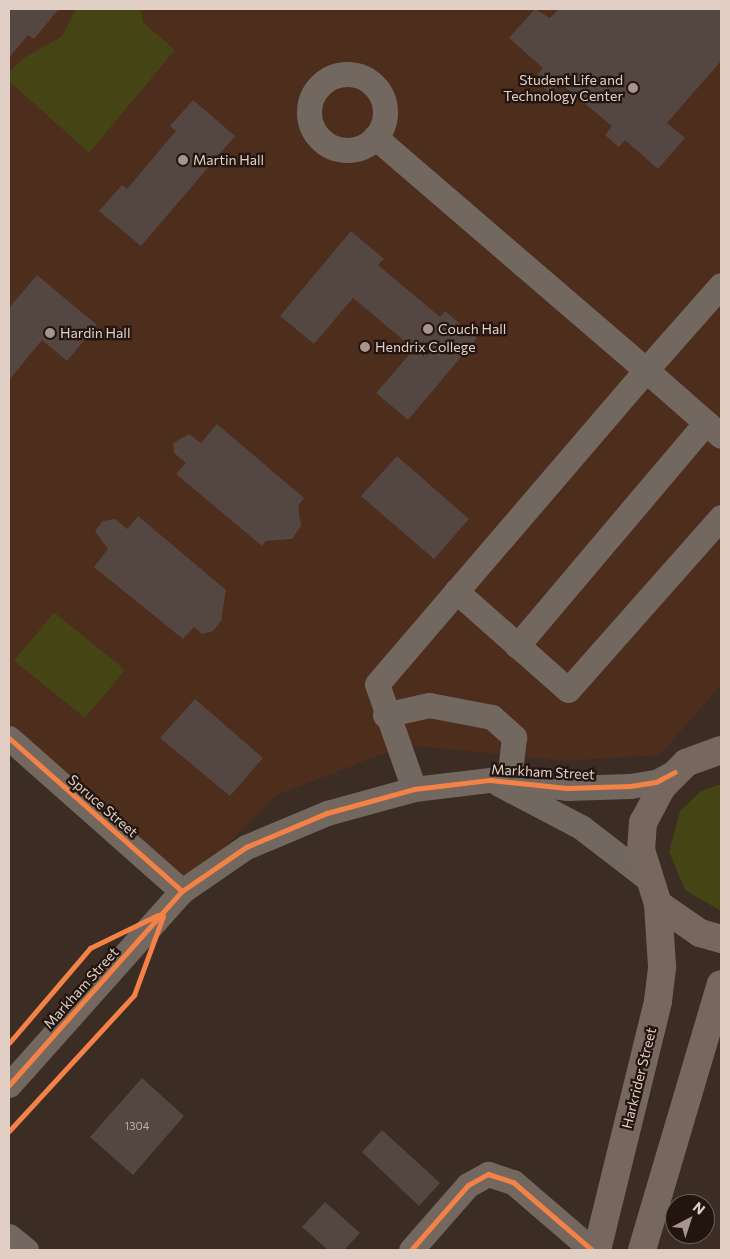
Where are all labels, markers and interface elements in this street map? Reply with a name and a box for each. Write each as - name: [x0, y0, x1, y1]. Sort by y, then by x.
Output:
- place label: Student Life and Technology Center: [503, 72, 623, 104]
- marker: Student Life and Technology Center: [627, 82, 639, 94]
- place label: Martin Hall: [193, 152, 264, 168]
- marker: Martin Hall: [177, 154, 189, 166]
- place label: Couch Hall: [438, 321, 506, 337]
- marker: Couch Hall: [422, 323, 434, 335]
- place label: Hardin Hall: [60, 325, 130, 341]
- marker: Hardin Hall: [44, 327, 56, 339]
- place label: Hendrix College: [375, 339, 476, 355]
- marker: Hendrix College: [359, 341, 371, 353]
- street label: Markham Street: [491, 761, 595, 783]
- street label: Spruce Street: [65, 771, 141, 841]
- street label: Markham Street: [40, 944, 122, 1032]
- street label: Harkrider Street: [618, 1026, 660, 1130]
- house number: 1304: [125, 1119, 149, 1133]
- north arrow: [665, 1194, 715, 1244]
- text: N: [690, 1198, 709, 1218]

